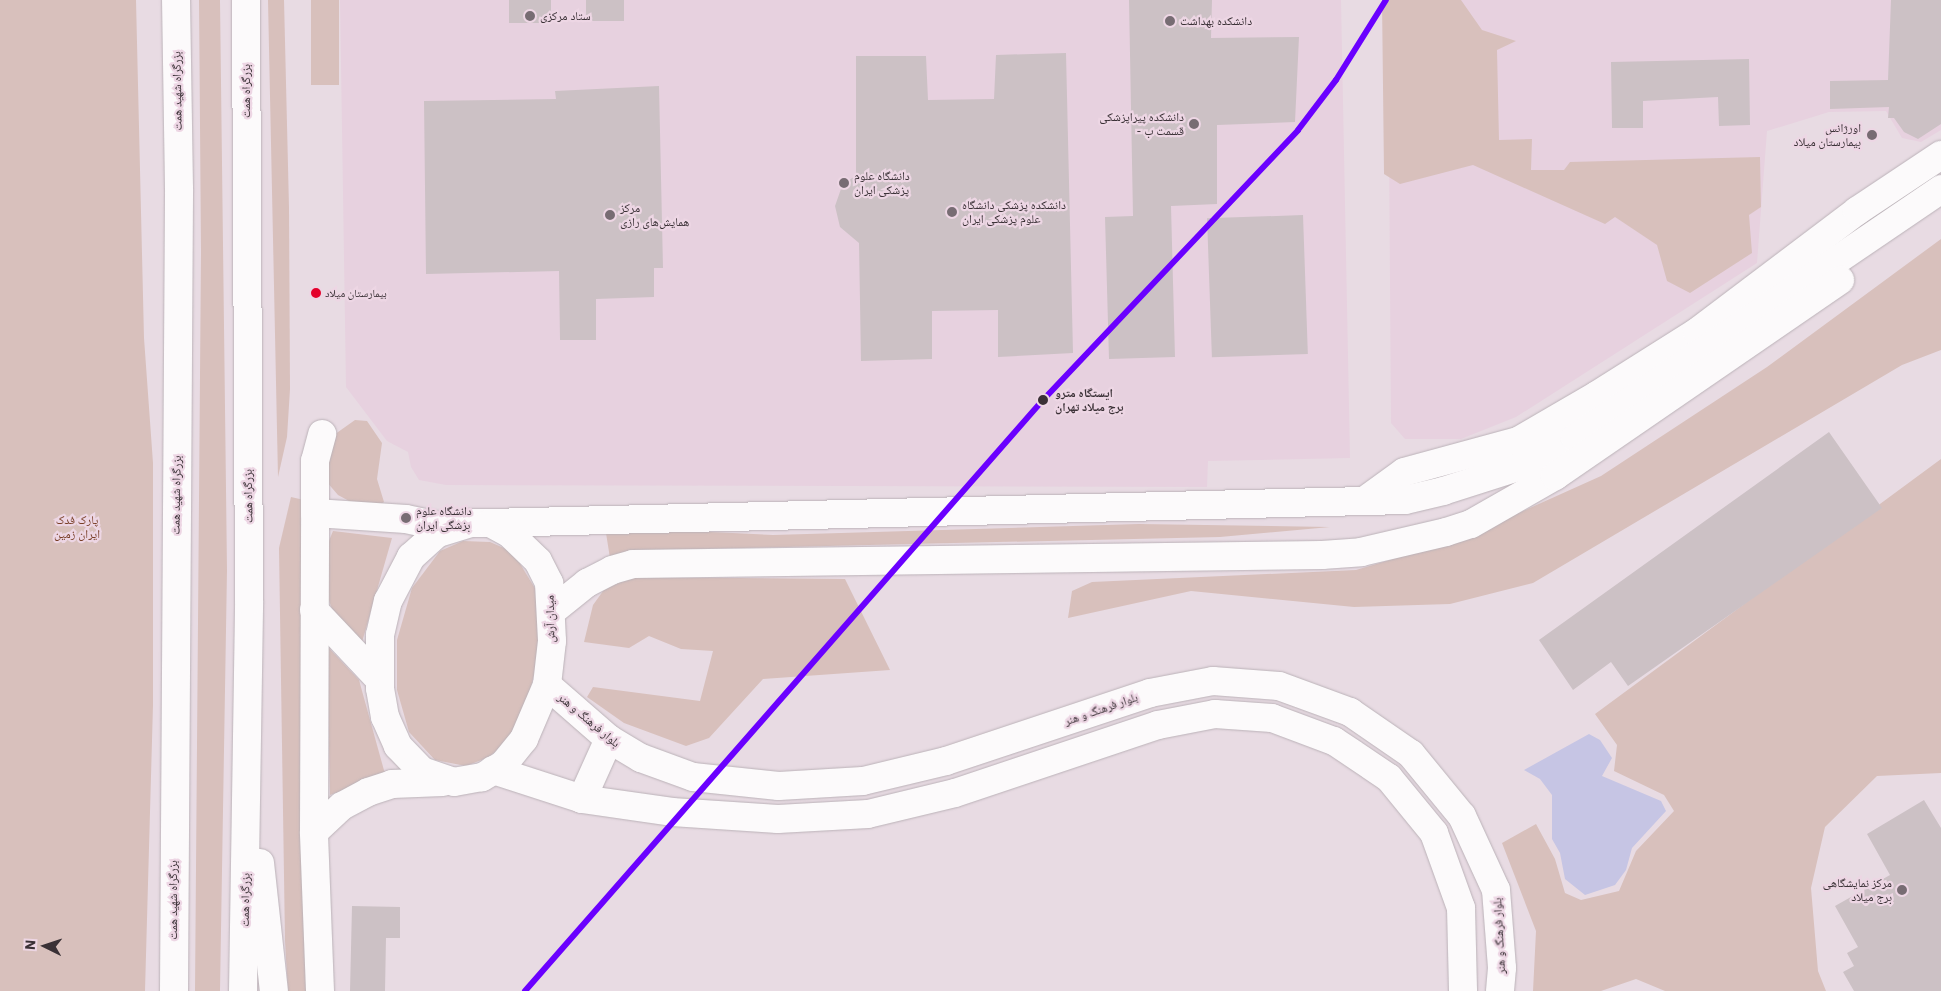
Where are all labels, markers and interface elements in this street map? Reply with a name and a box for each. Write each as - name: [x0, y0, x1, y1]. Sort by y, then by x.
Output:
- place label: ستاد مرکزی: [540, 9, 591, 23]
- marker: ستاد مرکزی: [524, 10, 536, 22]
- place label: دانشکده بهداشت: [1180, 14, 1252, 28]
- marker: دانشکده بهداشت: [1164, 15, 1176, 27]
- street label: بزرگراه شهید همت: [169, 51, 185, 131]
- street label: بزرگراه همت: [239, 64, 253, 118]
- place label: دانشکده پیراپزشکی - قسمت ب: [1099, 110, 1184, 138]
- marker: دانشکده پیراپزشکی - قسمت ب: [1188, 118, 1200, 130]
- place label: اورژانس بیمارستان میلاد: [1794, 121, 1861, 149]
- marker: اورژانس بیمارستان میلاد: [1865, 128, 1879, 142]
- place label: دانشگاه علوم پزشکی ایران: [854, 169, 910, 197]
- marker: دانشگاه علوم پزشکی ایران: [838, 177, 850, 189]
- place label: دانشکده پزشکی دانشگاه علوم پزشکی ایران: [962, 198, 1066, 226]
- place label: مرکز همایش‌های رازی: [620, 201, 689, 229]
- marker: دانشکده پزشکی دانشگاه علوم پزشکی ایران: [946, 206, 958, 218]
- marker: مرکز همایش‌های رازی: [604, 209, 616, 221]
- place label: بیمارستان میلاد: [325, 286, 387, 300]
- marker: بیمارستان میلاد: [311, 288, 321, 298]
- place label: ایستگاه مترو برج میلاد تهران: [1055, 386, 1124, 414]
- marker: ایستگاه مترو برج میلاد تهران: [1035, 392, 1051, 408]
- street label: بزرگراه شهید همت: [168, 455, 184, 535]
- street label: بزرگراه همت: [240, 469, 256, 523]
- place label: دانشگاه علوم بزشگى ايران: [416, 504, 472, 532]
- marker: دانشگاه علوم بزشگى ايران: [400, 512, 412, 524]
- park label: پارک فدک ایران زمین: [54, 513, 100, 541]
- street label: میدان آرش: [542, 595, 558, 643]
- street label: بلوار فرهنگ و هنر: [555, 690, 623, 750]
- street label: بلوار فرهنگ و هنر: [1062, 690, 1140, 728]
- street label: بزرگراه شهید همت: [166, 860, 180, 940]
- street label: بزرگراه همت: [237, 873, 253, 927]
- place label: مرکز نمایشگاهی برج میلاد: [1823, 876, 1892, 904]
- marker: مرکز نمایشگاهی برج میلاد: [1896, 884, 1908, 896]
- street label: بلوار فرهنگ و هنر: [1490, 897, 1508, 975]
- north arrow: [20, 921, 70, 971]
- text: N: [21, 939, 39, 951]

